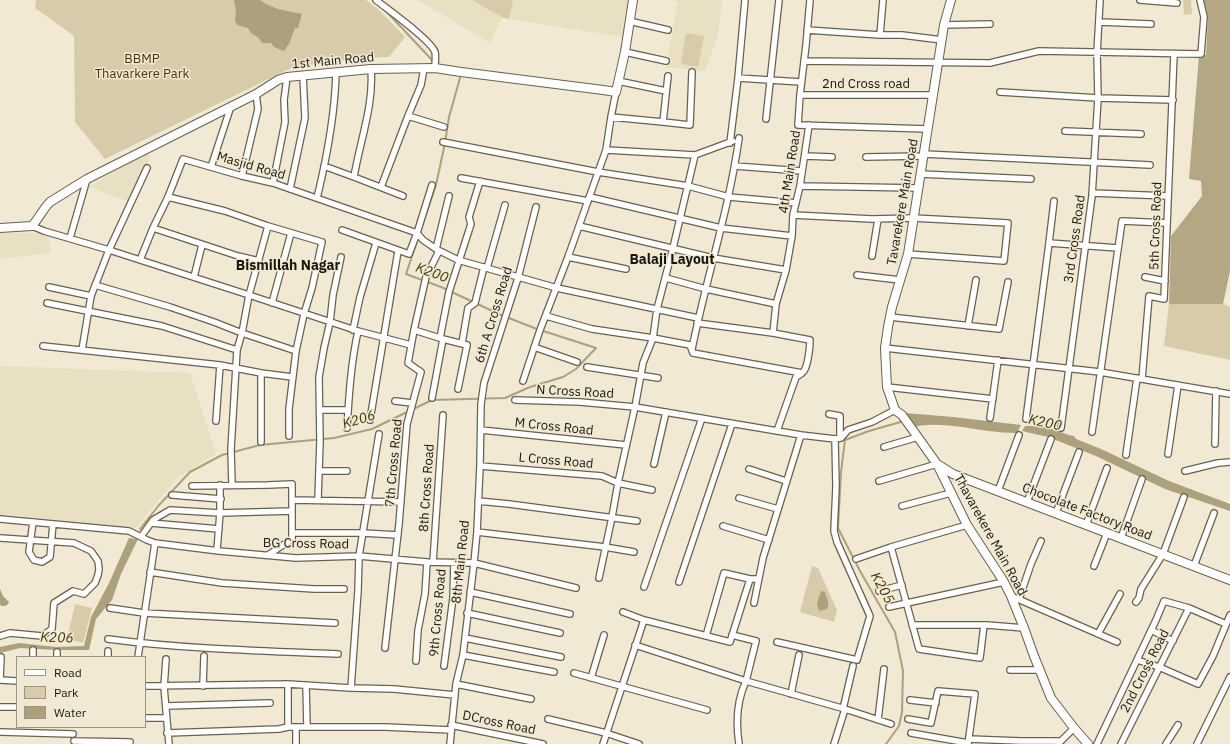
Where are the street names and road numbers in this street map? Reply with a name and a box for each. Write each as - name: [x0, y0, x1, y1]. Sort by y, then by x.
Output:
- street label: 1st Main Road: [291, 50, 375, 72]
- street label: 2nd Cross road: [822, 76, 910, 92]
- street label: 4th Main Road: [776, 129, 804, 215]
- street label: Tavarekere Main Road: [884, 138, 922, 266]
- street label: Masjid Road: [215, 149, 287, 183]
- street label: 5th Cross Road: [1147, 182, 1165, 270]
- street label: 3rd Cross Road: [1061, 194, 1089, 284]
- street label: 6th A Cross Road: [472, 265, 516, 365]
- street label: N Cross Road: [536, 382, 614, 402]
- street label: M Cross Road: [514, 415, 594, 439]
- street label: 7th Cross Road: [382, 418, 406, 508]
- street label: 8th Cross Road: [416, 443, 438, 533]
- street label: L Cross Road: [518, 450, 594, 472]
- street label: Thavarekere Main Road: [950, 472, 1030, 598]
- street label: Chocolate Factory Road: [1020, 480, 1154, 544]
- street label: 8th Main Road: [449, 519, 473, 605]
- street label: BG Cross Road: [263, 535, 349, 553]
- street label: 9th Cross Road: [426, 568, 450, 658]
- street label: 2nd Cross Road: [1117, 627, 1173, 715]
- street label: DCross Road: [461, 708, 537, 738]

